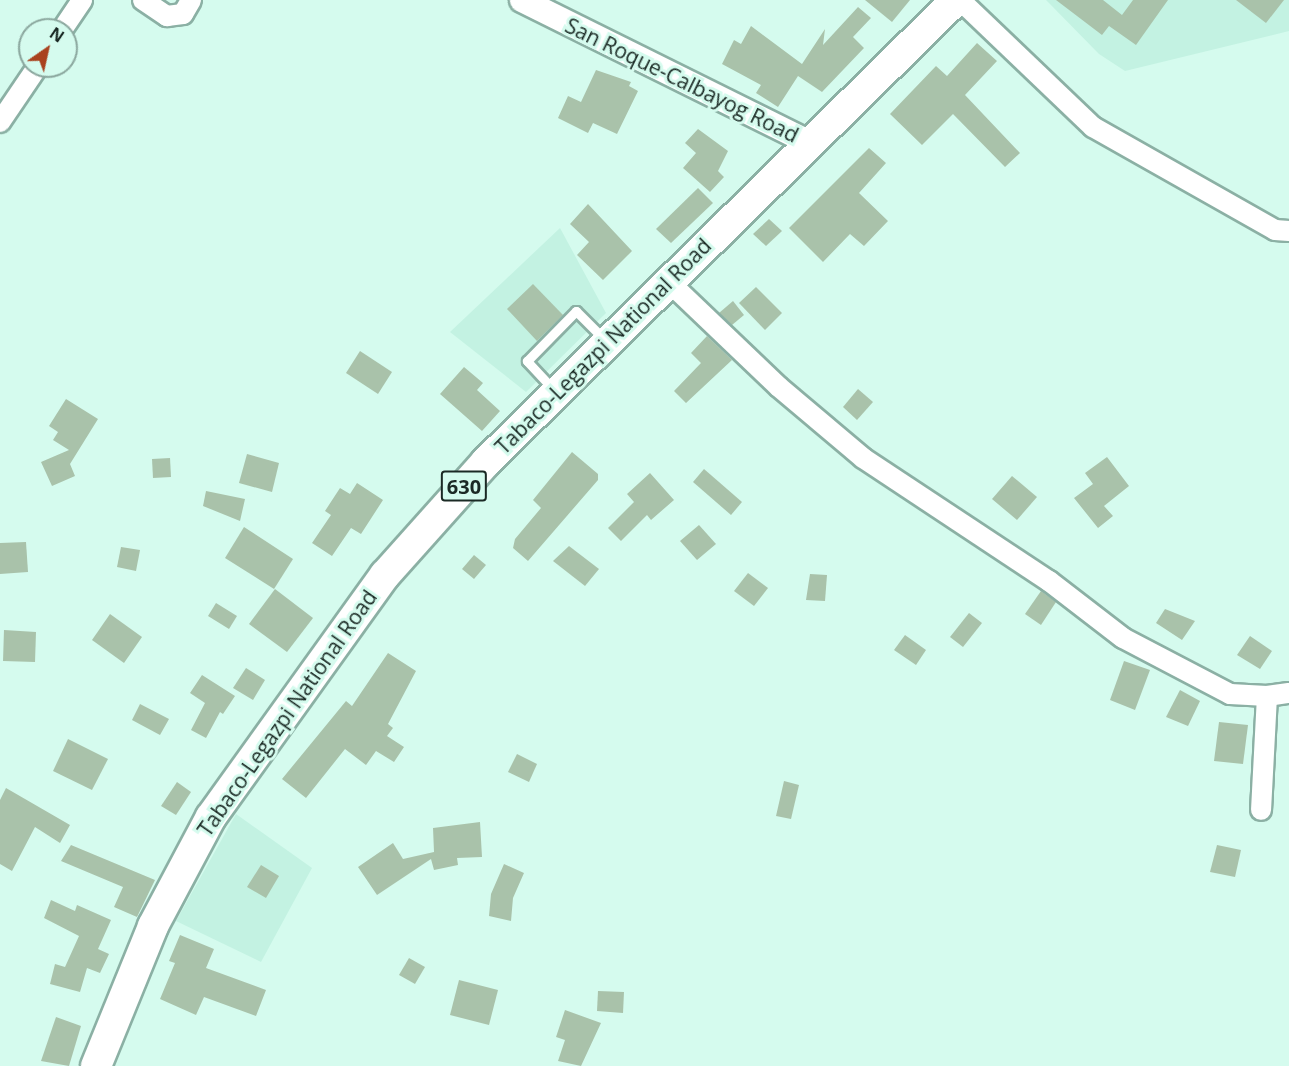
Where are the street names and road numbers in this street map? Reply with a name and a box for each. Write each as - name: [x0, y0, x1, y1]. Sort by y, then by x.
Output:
- street label: San Roque-Calbayog Road: [561, 13, 803, 147]
- street label: Tabaco-Legazpi National Road: [490, 233, 716, 459]
- road number: 630: [440, 469, 488, 503]
- street label: Tabaco-Legazpi National Road: [192, 585, 382, 841]

